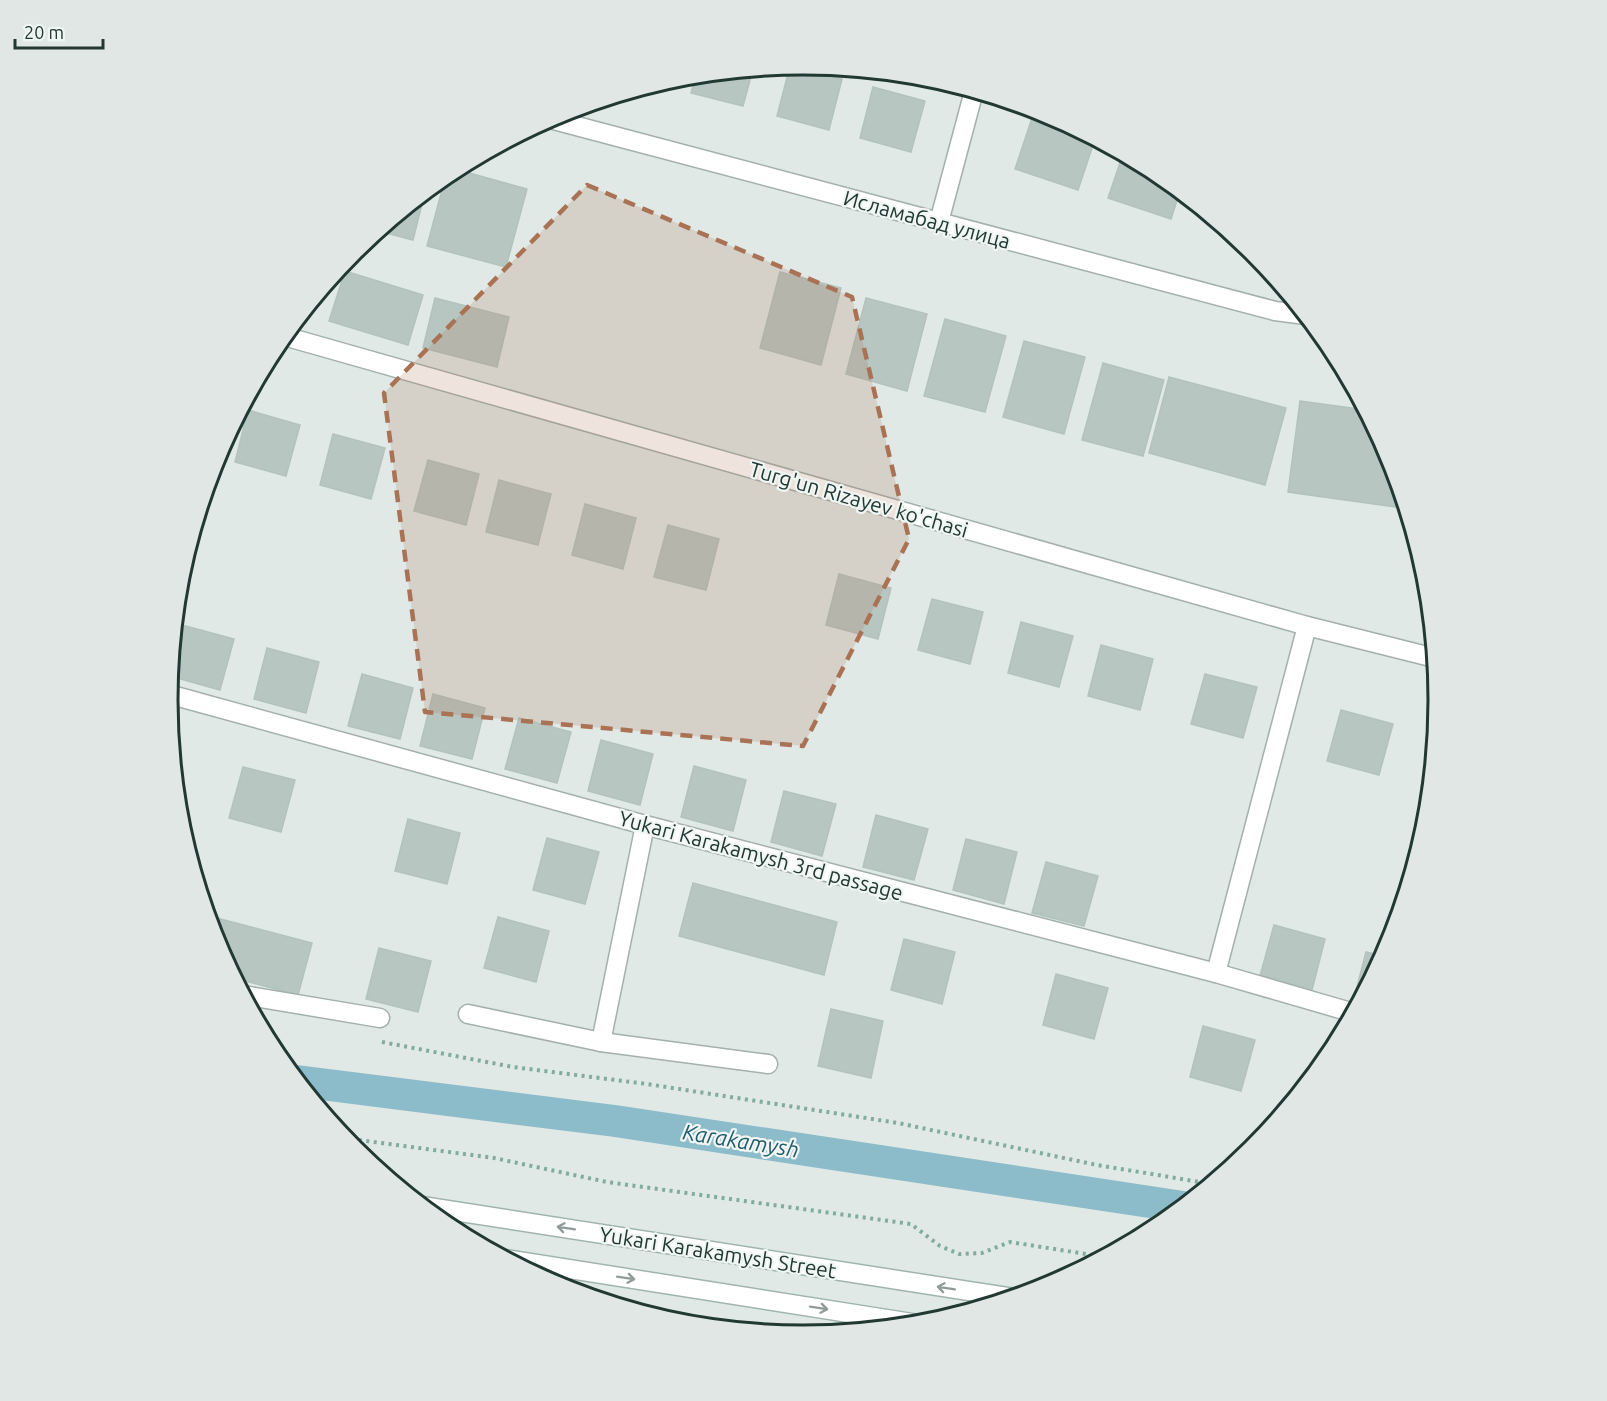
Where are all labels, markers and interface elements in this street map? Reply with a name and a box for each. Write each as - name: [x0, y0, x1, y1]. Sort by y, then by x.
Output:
- scale bar: [15, 12, 104, 50]
- text: 20 m: [24, 22, 64, 42]
- street label: Исламабад улица: [841, 185, 1013, 253]
- street label: Turg'un Rizayev ko'chasi: [747, 456, 971, 542]
- street label: Yukari Karakamysh 3rd passage: [616, 805, 906, 905]
- water label: Karakamysh: [681, 1118, 801, 1162]
- street label: Yukari Karakamysh Street: [598, 1221, 838, 1283]
- one-way arrow: [557, 1223, 577, 1234]
- one-way arrow: [616, 1272, 635, 1283]
- one-way arrow: [936, 1282, 956, 1293]
- one-way arrow: [808, 1302, 828, 1313]

